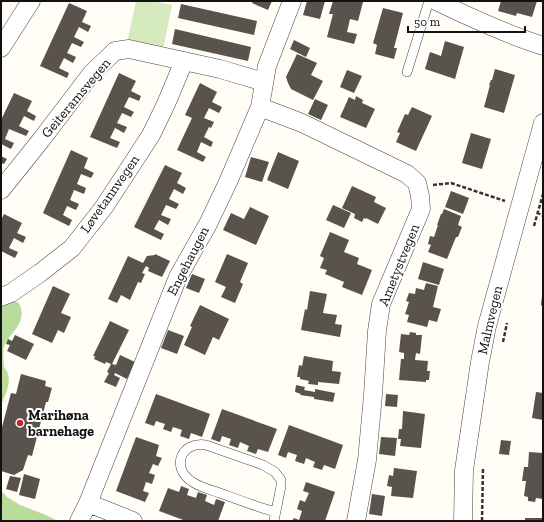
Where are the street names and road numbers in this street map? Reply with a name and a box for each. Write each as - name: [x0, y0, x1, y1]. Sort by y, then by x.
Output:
- street label: Geiteramsvegen: [38, 55, 114, 141]
- street label: Løvetannvegen: [77, 152, 143, 236]
- street label: Ametystvegen: [375, 221, 423, 309]
- street label: Engehaugen: [163, 224, 213, 298]
- street label: Malmvegen: [474, 284, 506, 356]

